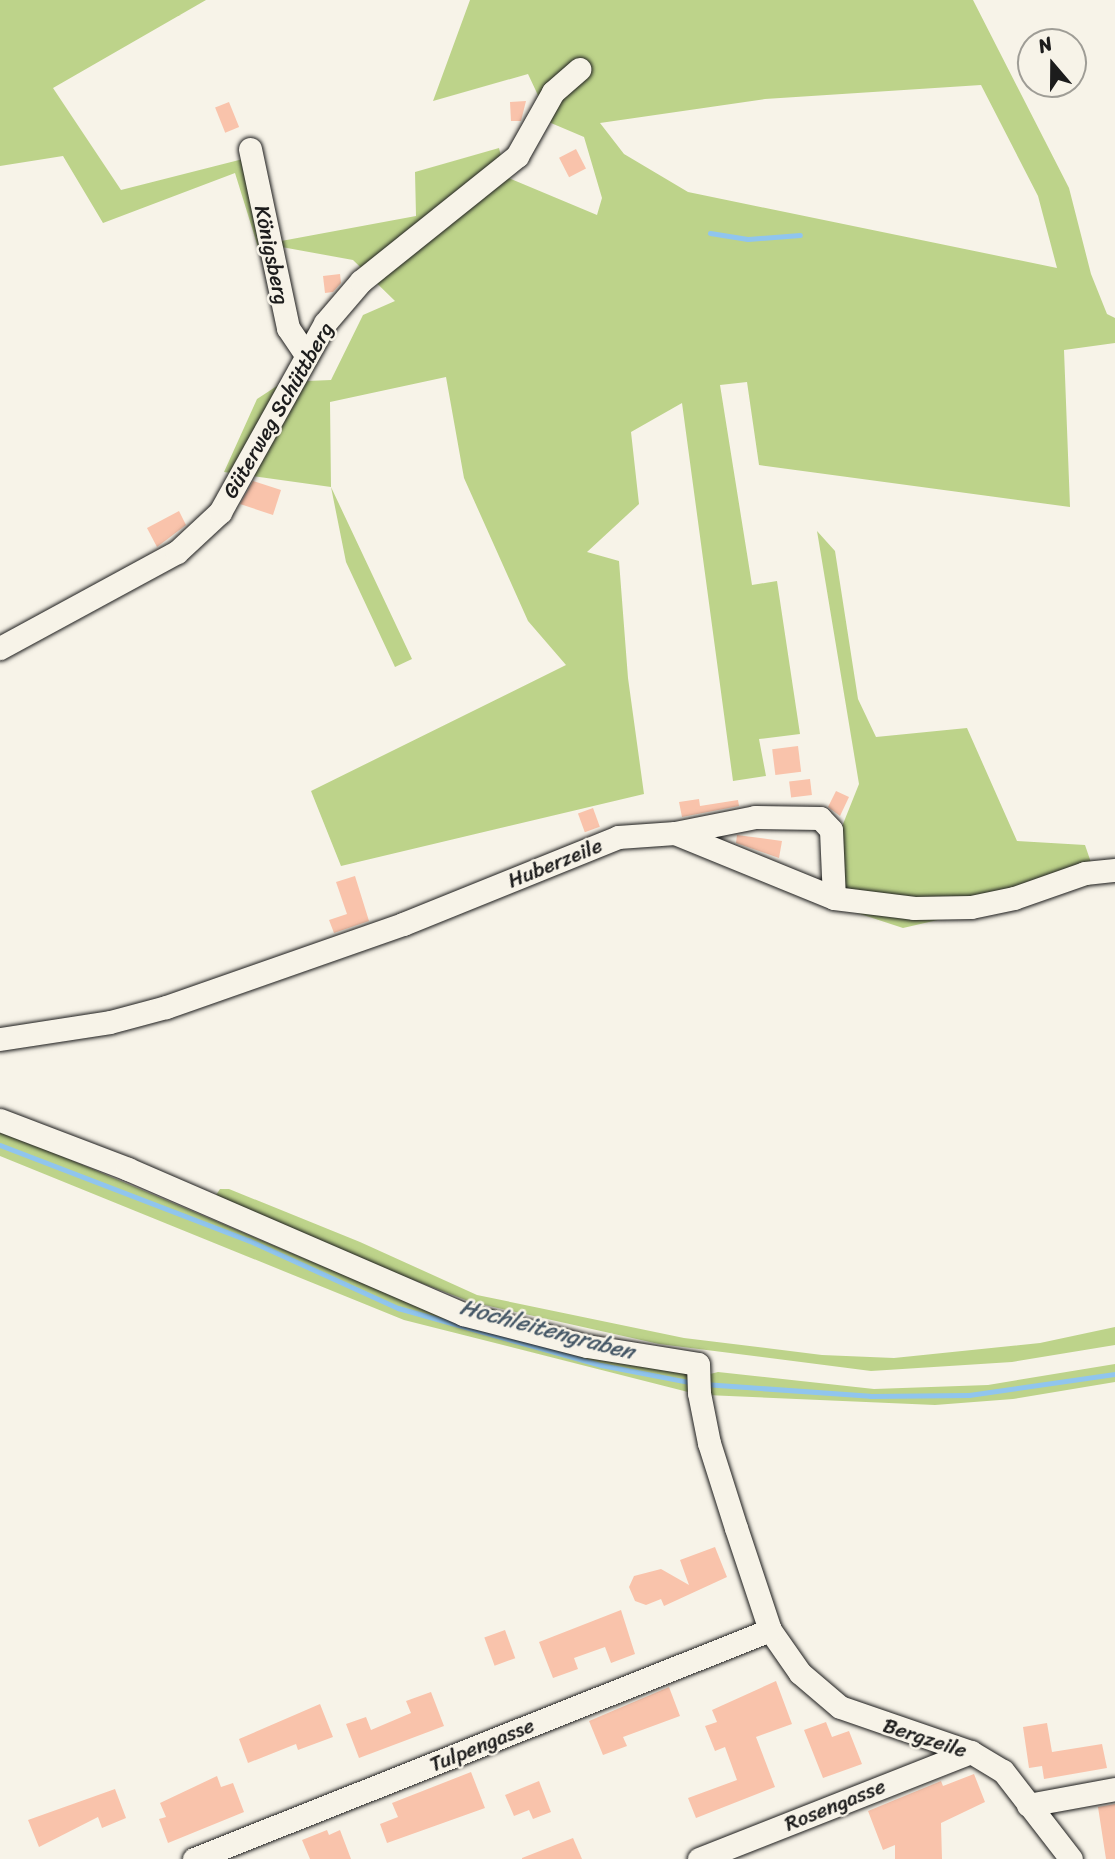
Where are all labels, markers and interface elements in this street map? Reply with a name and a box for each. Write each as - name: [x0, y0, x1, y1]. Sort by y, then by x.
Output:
- text: N: [1033, 27, 1057, 62]
- north arrow: [1017, 28, 1087, 98]
- street label: Königsberg: [249, 203, 295, 307]
- street label: Güterweg Schüttberg: [217, 318, 339, 502]
- street label: Huberzeile: [504, 833, 606, 893]
- water label: Hochleitengraben: [457, 1294, 637, 1366]
- street label: Tulpengasse: [426, 1713, 538, 1777]
- street label: Bergzeile: [880, 1713, 970, 1763]
- street label: Rosengasse: [781, 1773, 889, 1837]

